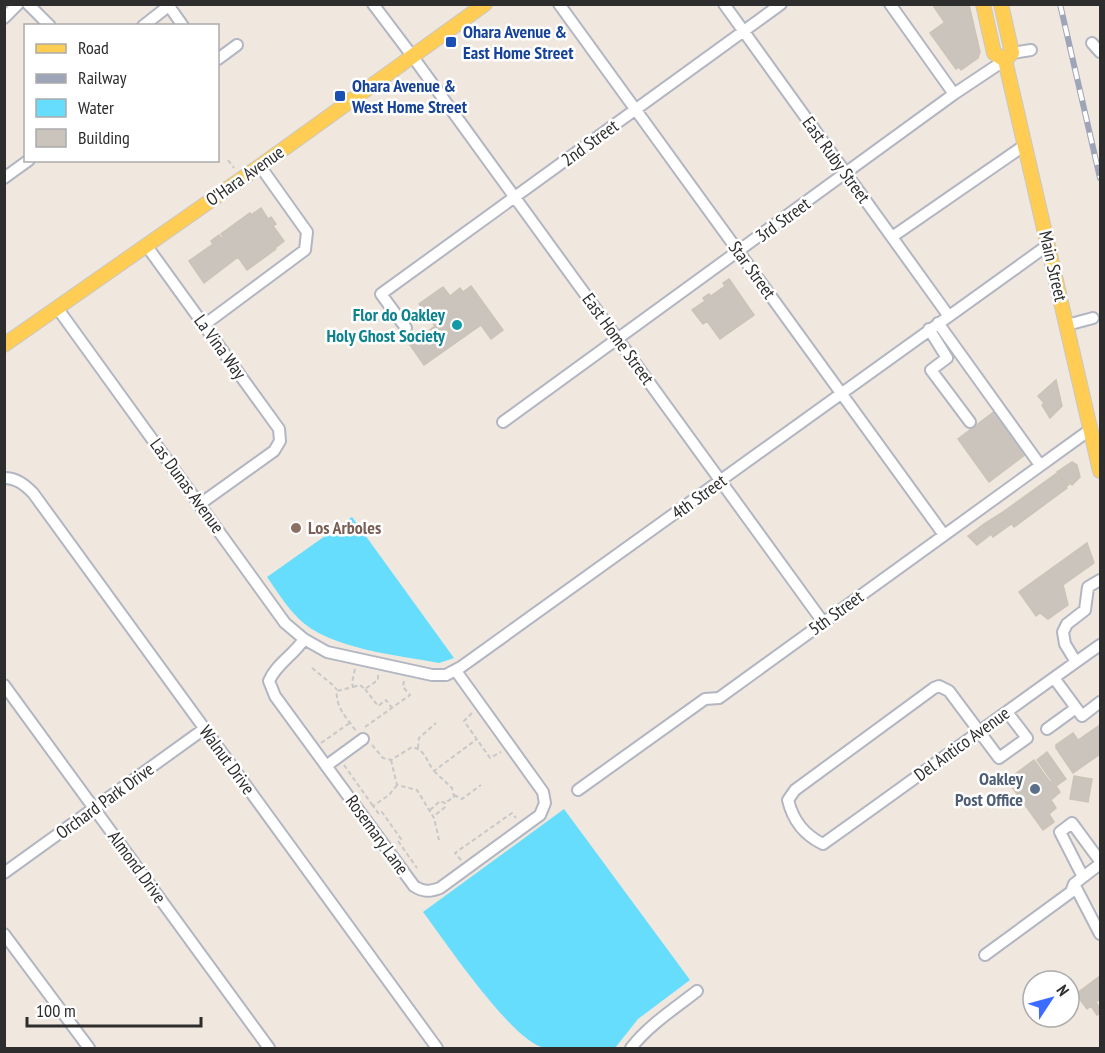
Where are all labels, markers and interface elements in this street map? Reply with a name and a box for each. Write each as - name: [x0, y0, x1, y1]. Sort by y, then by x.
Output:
- place label: Ohara Avenue & East Home Street: [463, 20, 574, 64]
- legend: [24, 24, 219, 162]
- marker: Ohara Avenue & East Home Street: [444, 35, 458, 49]
- text: Road: [78, 36, 109, 59]
- text: Railway: [78, 66, 127, 89]
- place label: Ohara Avenue & West Home Street: [351, 74, 468, 118]
- marker: Ohara Avenue & West Home Street: [333, 89, 347, 103]
- text: Water: [78, 96, 114, 119]
- street label: East Ruby Street: [797, 112, 875, 207]
- street label: 2nd Street: [557, 114, 623, 171]
- text: Building: [78, 126, 130, 149]
- street label: O'Hara Avenue: [201, 140, 288, 211]
- street label: 3rd Street: [751, 192, 815, 247]
- street label: Main Street: [1034, 228, 1073, 303]
- street label: Star Street: [724, 236, 781, 303]
- street label: East Home Street: [578, 288, 659, 389]
- place label: Flor do Oakley Holy Ghost Society: [327, 303, 446, 347]
- street label: La Vina Way: [189, 310, 252, 384]
- marker: Flor do Oakley Holy Ghost Society: [450, 318, 464, 332]
- street label: Las Dunas Avenue: [145, 434, 230, 538]
- street label: 4th Street: [667, 469, 731, 524]
- place label: Los Arboles: [308, 516, 381, 539]
- marker: Los Arboles: [289, 521, 303, 535]
- street label: 5th Street: [804, 585, 868, 640]
- street label: Del Antico Avenue: [909, 701, 1014, 786]
- street label: Walnut Drive: [195, 721, 260, 799]
- street label: Orchard Park Drive: [51, 757, 158, 844]
- place label: Oakley Post Office: [955, 767, 1024, 811]
- marker: Oakley Post Office: [1028, 782, 1042, 796]
- street label: Rosemary Lane: [341, 790, 414, 879]
- street label: Almond Drive: [103, 826, 172, 908]
- north arrow: [1021, 969, 1081, 1029]
- text: N: [1053, 981, 1074, 1000]
- scale bar: [27, 990, 201, 1028]
- text: 100 m: [36, 999, 76, 1022]

